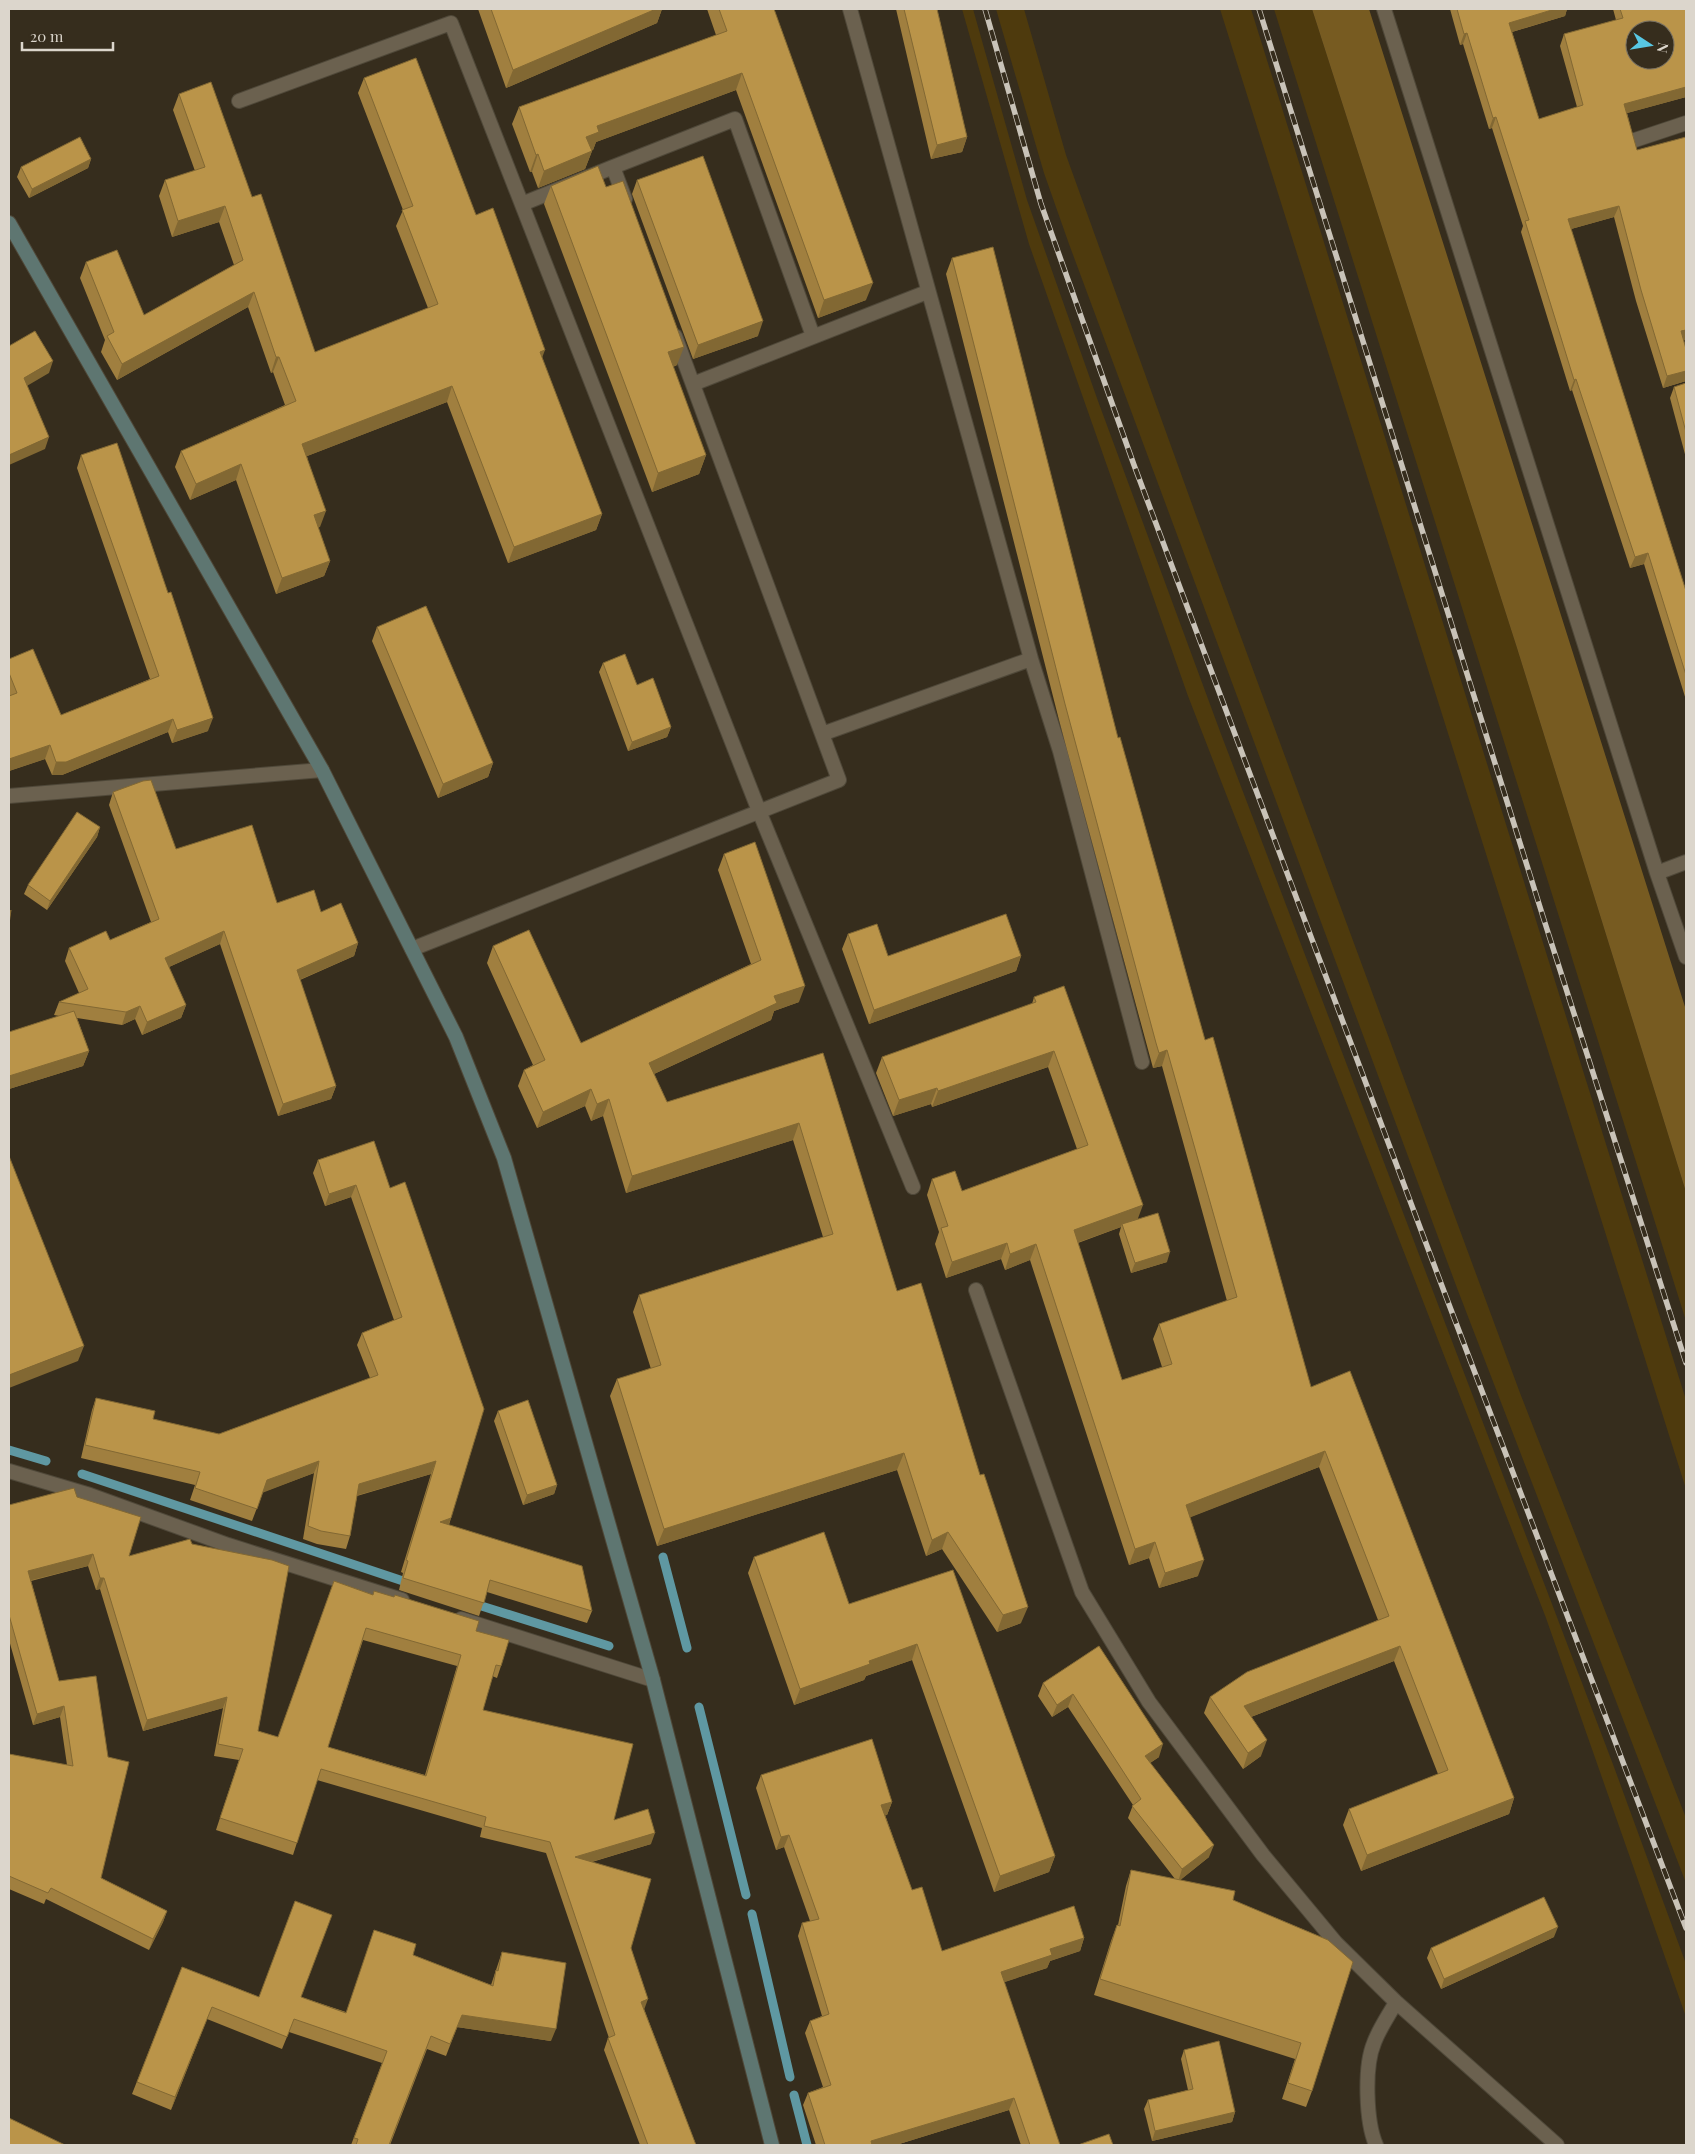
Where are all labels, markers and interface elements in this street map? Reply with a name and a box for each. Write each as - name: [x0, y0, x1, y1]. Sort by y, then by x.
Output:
- scale bar: [22, 20, 114, 52]
- north arrow: [1625, 20, 1675, 70]
- text: 20 m: [30, 26, 64, 46]
- text: N: [1653, 41, 1674, 55]

